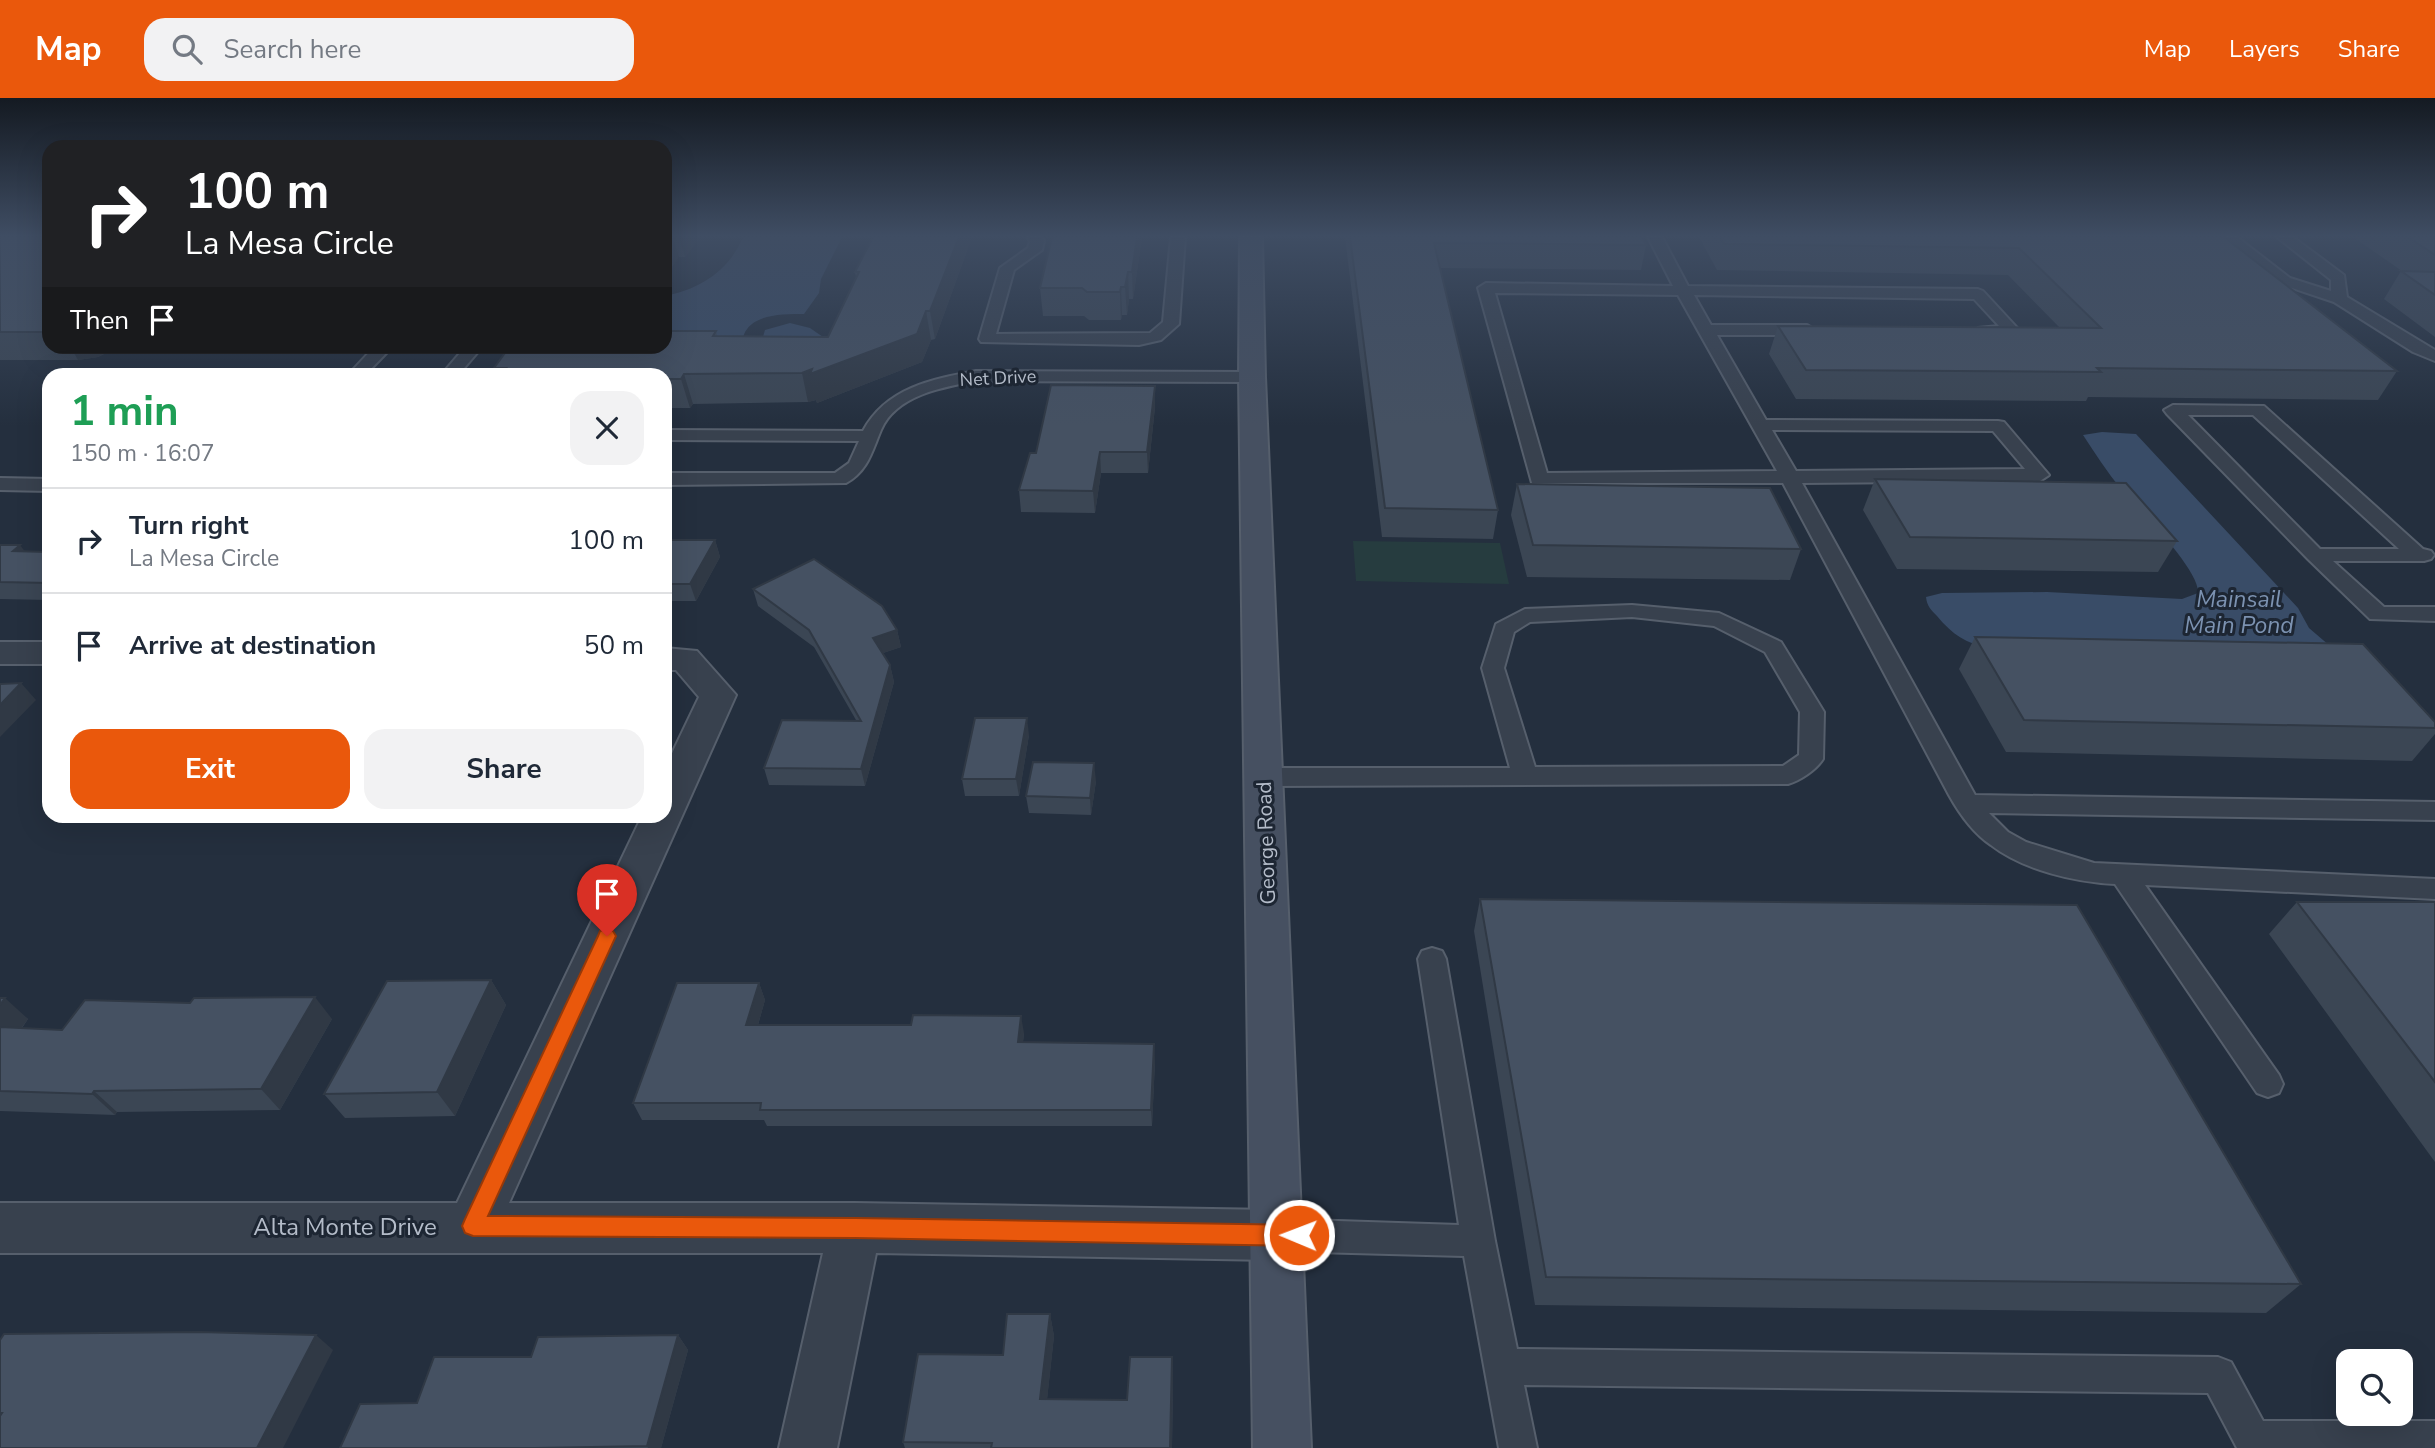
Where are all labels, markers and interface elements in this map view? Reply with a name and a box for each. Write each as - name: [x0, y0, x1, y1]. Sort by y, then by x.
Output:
- search box: [144, 18, 634, 81]
- text: Map: [35, 27, 102, 72]
- icon: search: [168, 30, 206, 68]
- text: Search here: [224, 32, 361, 67]
- text: Map: [2144, 33, 2191, 65]
- text: Layers: [2229, 33, 2300, 65]
- text: Share: [2338, 33, 2400, 65]
- text: 100 m: [185, 158, 329, 225]
- icon: right: [70, 168, 161, 259]
- text: La Mesa Circle: [185, 222, 394, 265]
- icon: arrive: [143, 301, 181, 339]
- text: Then: [70, 303, 129, 338]
- street label: Net Drive: [959, 364, 1037, 392]
- text: 1 min: [70, 383, 179, 440]
- button: close: [570, 391, 644, 465]
- text: 150 m · 16:07: [70, 438, 215, 469]
- text: Turn right: [129, 508, 248, 543]
- icon: right: [70, 522, 108, 560]
- text: 100 m: [568, 523, 644, 558]
- text: La Mesa Circle: [129, 543, 279, 574]
- water label: Mainsail Main Pond: [2184, 584, 2294, 641]
- icon: arrive: [70, 627, 108, 665]
- text: Arrive at destination: [129, 628, 376, 663]
- text: 50 m: [584, 628, 644, 663]
- button: Exit: [70, 729, 350, 809]
- button: Share: [364, 729, 644, 809]
- street label: George Road: [1250, 781, 1282, 905]
- pin: [577, 864, 637, 936]
- icon: arrive: [588, 875, 626, 913]
- position arrow: [1262, 1198, 1336, 1272]
- street label: Alta Monte Drive: [253, 1211, 437, 1243]
- map controls: [2336, 1349, 2413, 1426]
- button: search: [2336, 1349, 2413, 1426]

